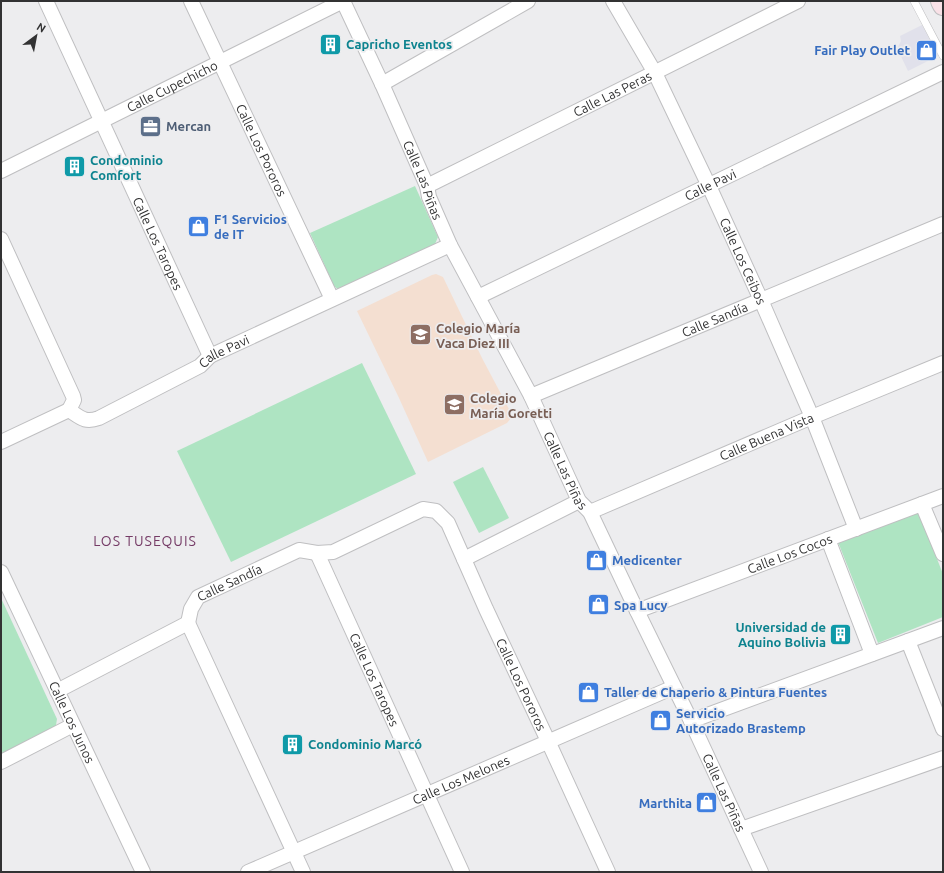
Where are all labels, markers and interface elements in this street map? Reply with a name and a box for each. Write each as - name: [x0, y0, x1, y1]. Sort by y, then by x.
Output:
- north arrow: [16, 16, 56, 56]
- text: N: [35, 20, 48, 35]
- building icon: Capricho Eventos: [318, 31, 344, 57]
- place label: Capricho Eventos: [346, 37, 452, 51]
- shop icon: Fair Play Outlet: [913, 37, 939, 63]
- place label: Fair Play Outlet: [814, 43, 910, 57]
- street label: Calle Cupechicho: [124, 58, 220, 114]
- street label: Calle Las Peras: [571, 68, 654, 119]
- street label: Calle Los Pororos: [234, 102, 290, 199]
- office icon: Mercan: [137, 113, 163, 139]
- place label: Mercan: [166, 119, 211, 133]
- street label: Calle Las Piñas: [401, 138, 445, 222]
- place label: Condominio Comfort: [90, 153, 163, 182]
- building icon: Condominio Comfort: [61, 154, 87, 180]
- street label: Calle Pavi: [682, 166, 738, 203]
- street label: Calle Los Taropes: [130, 195, 186, 292]
- place label: F1 Servicios de IT: [214, 212, 287, 241]
- shop icon: F1 Servicios de IT: [186, 213, 212, 239]
- street label: Calle Los Ceibos: [717, 215, 769, 307]
- street label: Calle Sandía: [680, 299, 750, 339]
- place label: Colegio María Vaca Diez III: [436, 321, 520, 350]
- school or university icon: Colegio María Vaca Diez III: [407, 322, 433, 348]
- street label: Calle Pavi: [196, 332, 251, 370]
- place label: Colegio María Goretti: [470, 391, 552, 420]
- school or university icon: Colegio María Goretti: [442, 392, 468, 418]
- street label: Calle Buena Vista: [717, 410, 816, 463]
- street label: Calle Las Piñas: [541, 429, 590, 512]
- street label: Calle Los Cocos: [745, 531, 834, 576]
- district label: LOS TUSEQUIS: [93, 533, 197, 549]
- shop icon: Medicenter: [583, 547, 609, 573]
- place label: Medicenter: [612, 553, 683, 567]
- street label: Calle Sandía: [195, 561, 264, 603]
- shop icon: Spa Lucy: [585, 592, 611, 618]
- place label: Spa Lucy: [614, 598, 668, 612]
- place label: Universidad de Aquino Bolivia: [735, 620, 826, 649]
- building icon: Universidad de Aquino Bolivia: [828, 621, 854, 647]
- street label: Calle Los Taropes: [347, 631, 402, 729]
- street label: Calle Los Pororos: [494, 636, 549, 733]
- street label: Calle Los Junos: [47, 679, 98, 766]
- shop icon: Taller de Chaperio & Pintura Fuentes: [576, 679, 602, 705]
- place label: Taller de Chaperio & Pintura Fuentes: [604, 685, 827, 699]
- place label: Servicio Autorizado Brastemp: [676, 706, 806, 735]
- shop icon: Servicio Autorizado Brastemp: [648, 707, 674, 733]
- building icon: Condominio Marcó: [279, 731, 305, 757]
- place label: Condominio Marcó: [308, 737, 422, 751]
- street label: Calle Las Piñas: [700, 751, 748, 834]
- street label: Calle Los Melones: [410, 752, 512, 807]
- shop icon: Marthita: [694, 790, 720, 816]
- place label: Marthita: [639, 796, 692, 810]

